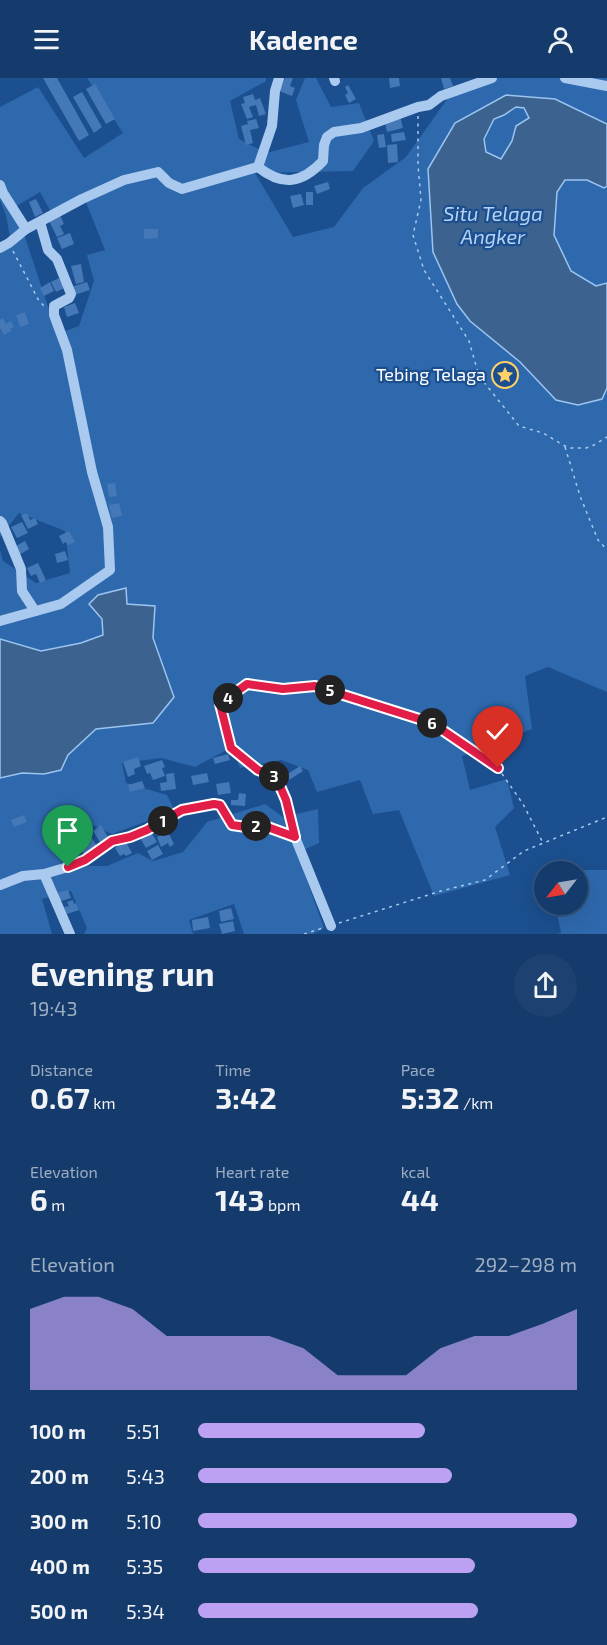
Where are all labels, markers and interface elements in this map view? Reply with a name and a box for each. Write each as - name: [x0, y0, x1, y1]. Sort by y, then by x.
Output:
- icon: menu: [30, 23, 63, 56]
- text: Kadence: [249, 23, 358, 55]
- icon: person: [544, 23, 577, 56]
- water label: Situ Telaga Angker: [443, 201, 543, 248]
- place icon: Tebing Telaga: [490, 360, 520, 390]
- place label: Tebing Telaga: [376, 363, 486, 385]
- pin: 5: [315, 675, 345, 705]
- text: 5: [326, 680, 334, 699]
- pin: 4: [213, 683, 243, 713]
- text: 4: [223, 688, 233, 707]
- pin: [472, 706, 523, 768]
- pin: 6: [417, 708, 447, 738]
- text: 6: [427, 713, 437, 732]
- icon: check: [481, 715, 514, 748]
- pin: 3: [259, 761, 289, 791]
- text: 3: [269, 766, 279, 785]
- pin: [42, 805, 93, 867]
- pin: 1: [148, 806, 178, 836]
- text: 1: [160, 811, 166, 830]
- pin: 2: [241, 811, 271, 841]
- icon: arrive: [51, 814, 84, 847]
- text: 2: [251, 816, 261, 835]
- north arrow: [534, 861, 588, 915]
- map controls: [534, 861, 588, 915]
- text: Evening run: [30, 953, 215, 993]
- button: share: [514, 954, 577, 1017]
- text: 19:43: [30, 996, 78, 1020]
- text: Distance: [30, 1060, 93, 1079]
- text: Time: [215, 1060, 251, 1079]
- text: Pace: [401, 1060, 435, 1079]
- text: 0.67: [30, 1079, 90, 1115]
- text: 3:42: [215, 1079, 277, 1115]
- text: 5:32: [401, 1079, 459, 1115]
- text: km: [90, 1093, 116, 1112]
- text: /km: [459, 1093, 493, 1112]
- text: Elevation: [30, 1162, 98, 1181]
- text: Heart rate: [215, 1162, 289, 1181]
- text: kcal: [401, 1162, 430, 1181]
- text: 6: [30, 1181, 48, 1217]
- text: 143: [215, 1181, 264, 1217]
- text: 44: [401, 1181, 439, 1217]
- text: m: [48, 1195, 65, 1214]
- text: bpm: [264, 1195, 300, 1214]
- text: Elevation: [30, 1252, 115, 1276]
- text: 292–298 m: [474, 1252, 577, 1276]
- text: 100 m: [30, 1419, 86, 1443]
- text: 5:51: [126, 1419, 160, 1443]
- text: 200 m: [30, 1464, 89, 1488]
- text: 5:43: [126, 1464, 165, 1488]
- text: 300 m: [30, 1509, 89, 1533]
- text: 5:10: [126, 1509, 161, 1533]
- text: 400 m: [30, 1554, 90, 1578]
- text: 5:35: [126, 1554, 163, 1578]
- text: 500 m: [30, 1599, 88, 1623]
- text: 5:34: [126, 1599, 165, 1623]

